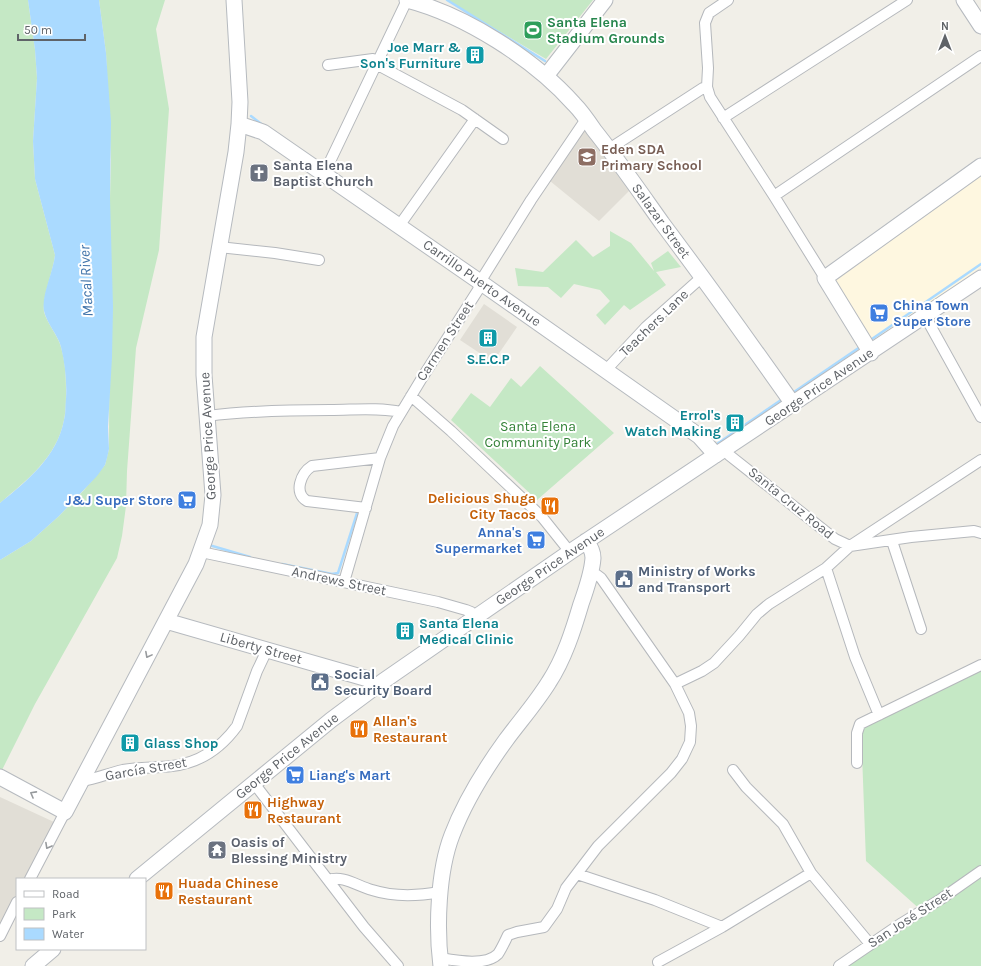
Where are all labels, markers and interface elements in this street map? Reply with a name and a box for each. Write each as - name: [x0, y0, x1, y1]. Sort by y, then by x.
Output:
- place label: Santa Elena Stadium Grounds: [547, 14, 665, 47]
- scale bar: [18, 16, 85, 42]
- north arrow: [925, 16, 965, 56]
- sports icon: Santa Elena Stadium Grounds: [522, 19, 544, 41]
- text: N: [941, 20, 949, 33]
- text: 50 m: [24, 23, 52, 37]
- place label: Joe Marr & Son's Furniture: [360, 39, 461, 72]
- building icon: Joe Marr & Son's Furniture: [464, 44, 486, 66]
- place label: Eden SDA Primary School: [601, 141, 702, 174]
- school or university icon: Eden SDA Primary School: [576, 146, 598, 168]
- place label: Santa Elena Baptist Church: [273, 157, 373, 190]
- church icon: Santa Elena Baptist Church: [248, 162, 270, 184]
- street label: Salazar Street: [628, 180, 694, 262]
- street label: Carrillo Puerto Avenue: [420, 236, 544, 330]
- water label: Macal River: [75, 244, 97, 317]
- street label: Teachers Lane: [616, 286, 692, 360]
- place label: China Town Super Store: [893, 297, 971, 330]
- street label: Carmen Street: [413, 298, 477, 384]
- supermarket icon: China Town Super Store: [868, 302, 890, 324]
- building icon: S.E.C.P: [477, 327, 499, 349]
- street label: George Price Avenue: [761, 344, 877, 430]
- place label: S.E.C.P: [466, 351, 510, 368]
- street label: George Price Avenue: [196, 372, 220, 500]
- place label: Errol's Watch Making: [625, 407, 721, 440]
- building icon: Errol's Watch Making: [724, 412, 746, 434]
- park label: Santa Elena Community Park: [484, 418, 592, 451]
- street label: Santa Cruz Road: [745, 463, 837, 543]
- supermarket icon: J&J Super Store: [176, 489, 198, 511]
- place label: Delicious Shuga City Tacos: [428, 490, 536, 523]
- place label: J&J Super Store: [66, 492, 173, 509]
- restaurant icon: Delicious Shuga City Tacos: [539, 495, 561, 517]
- street label: George Price Avenue: [492, 523, 608, 609]
- place label: Anna's Supermarket: [435, 524, 522, 557]
- supermarket icon: Anna's Supermarket: [525, 529, 547, 551]
- street label: Andrews Street: [290, 563, 388, 599]
- place label: Ministry of Works and Transport: [638, 563, 756, 596]
- public building icon: Ministry of Works and Transport: [613, 568, 635, 590]
- place label: Santa Elena Medical Clinic: [419, 615, 514, 648]
- building icon: Santa Elena Medical Clinic: [394, 620, 416, 642]
- street label: Liberty Street: [218, 628, 304, 668]
- one-way arrow: [145, 651, 153, 659]
- place label: Social Security Board: [334, 666, 432, 699]
- public building icon: Social Security Board: [309, 671, 331, 693]
- street label: George Price Avenue: [232, 709, 342, 803]
- place label: Allan's Restaurant: [373, 713, 448, 746]
- restaurant icon: Allan's Restaurant: [348, 718, 370, 740]
- building icon: Glass Shop: [119, 732, 141, 754]
- place label: Glass Shop: [144, 735, 218, 752]
- street label: García Street: [104, 753, 188, 785]
- supermarket icon: Liang's Mart: [284, 764, 306, 786]
- place label: Liang's Mart: [309, 767, 391, 784]
- one-way arrow: [29, 792, 37, 799]
- place label: Highway Restaurant: [267, 794, 342, 827]
- restaurant icon: Highway Restaurant: [242, 799, 264, 821]
- place label: Oasis of Blessing Ministry: [231, 834, 347, 867]
- temple icon: Oasis of Blessing Ministry: [206, 839, 228, 861]
- one-way arrow: [45, 842, 53, 849]
- place label: Huada Chinese Restaurant: [178, 875, 278, 908]
- legend: [16, 878, 146, 950]
- restaurant icon: Huada Chinese Restaurant: [153, 880, 175, 902]
- street label: San José Street: [864, 884, 956, 952]
- text: Road: [52, 887, 80, 901]
- text: Park: [52, 907, 77, 921]
- text: Water: [52, 927, 85, 941]

